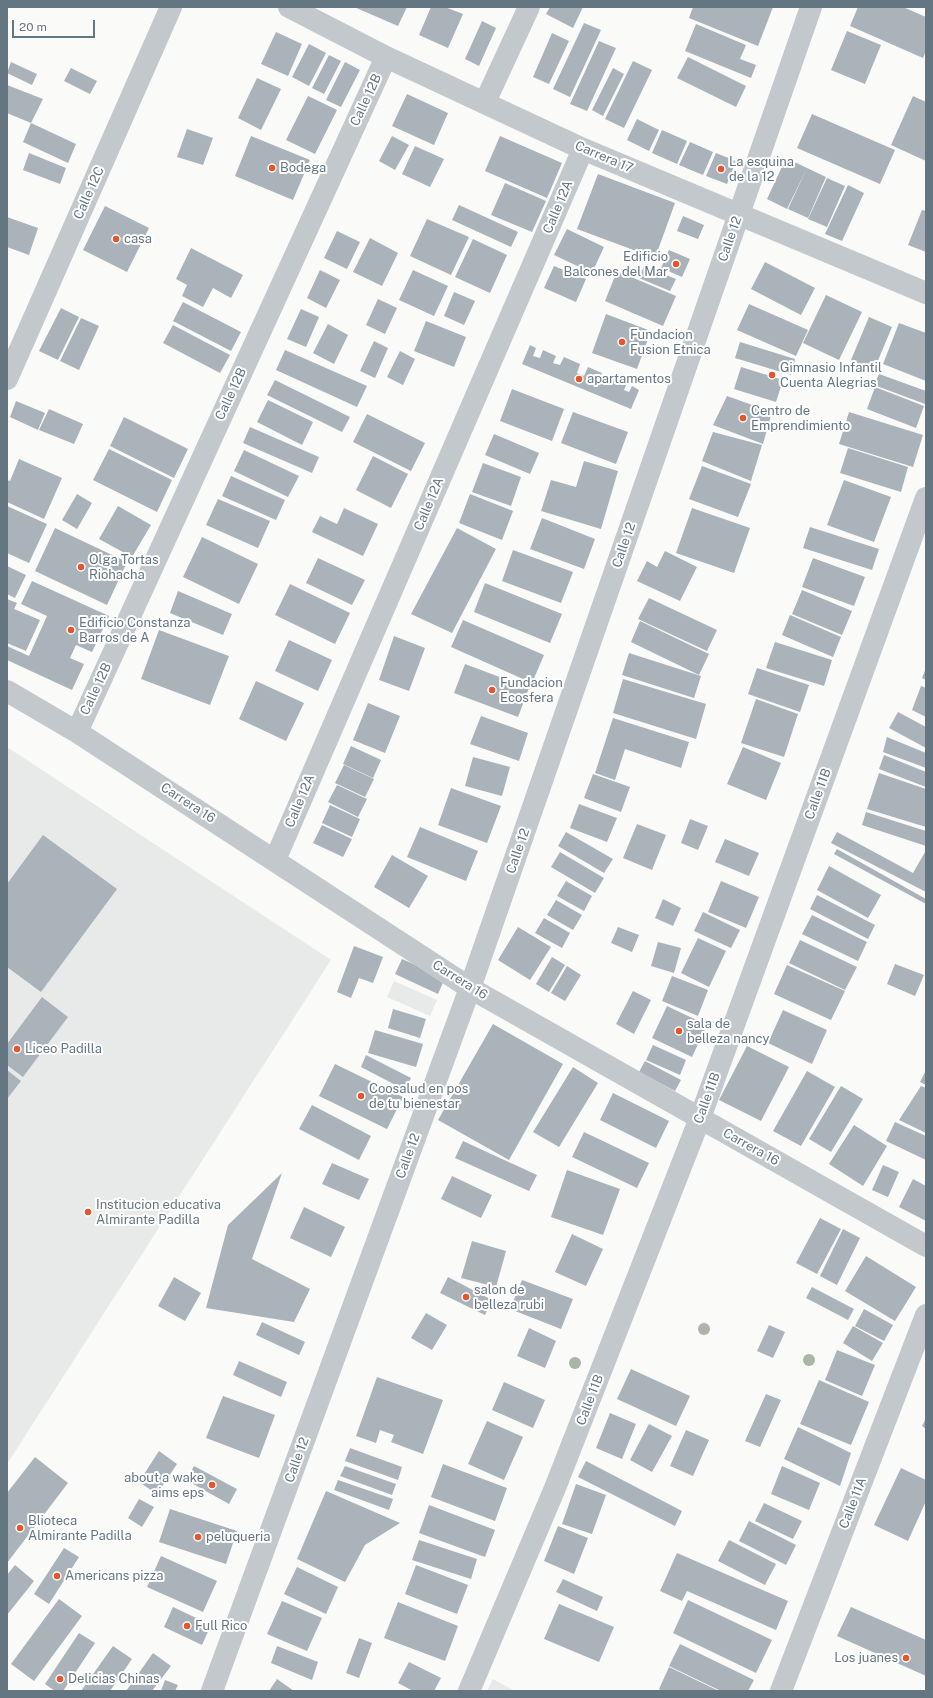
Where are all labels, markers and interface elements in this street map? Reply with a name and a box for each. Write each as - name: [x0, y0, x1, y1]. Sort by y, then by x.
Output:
- scale bar: [14, 12, 97, 38]
- text: 20 m: [19, 20, 47, 34]
- street label: Calle 12B: [347, 71, 385, 129]
- street label: Carrera 17: [573, 138, 635, 176]
- place label: La esquina de la 12: [729, 154, 794, 185]
- place label: Bodega: [280, 160, 326, 176]
- marker: Bodega: [267, 163, 277, 173]
- street label: Calle 12C: [71, 164, 107, 222]
- marker: La esquina de la 12: [716, 164, 726, 174]
- street label: Calle 12A: [540, 178, 576, 236]
- street label: Calle 12: [715, 214, 745, 264]
- place label: casa: [124, 231, 152, 247]
- marker: casa: [111, 234, 121, 244]
- place label: Edificio Balcones del Mar: [564, 249, 668, 280]
- marker: Edificio Balcones del Mar: [671, 259, 681, 269]
- place label: Fundacion Fusion Etnica: [630, 327, 711, 358]
- marker: Fundacion Fusion Etnica: [617, 337, 627, 347]
- place label: Gimnasio Infantil Cuenta Alegrias: [780, 360, 882, 391]
- street label: Calle 12B: [212, 365, 250, 423]
- marker: Gimnasio Infantil Cuenta Alegrias: [767, 370, 777, 380]
- place label: apartamentos: [587, 371, 671, 387]
- marker: apartamentos: [574, 374, 584, 384]
- place label: Centro de Emprendimiento: [751, 403, 850, 434]
- marker: Centro de Emprendimiento: [738, 413, 748, 423]
- street label: Calle 12A: [411, 475, 447, 533]
- street label: Calle 12: [609, 520, 639, 570]
- place label: Olga Tortas Riohacha: [89, 552, 159, 583]
- marker: Olga Tortas Riohacha: [76, 562, 86, 572]
- place label: Edificio Constanza Barros de A: [79, 615, 190, 646]
- marker: Edificio Constanza Barros de A: [66, 625, 76, 635]
- street label: Calle 12B: [77, 660, 115, 718]
- place label: Fundacion Ecosfera: [500, 675, 563, 706]
- marker: Fundacion Ecosfera: [487, 685, 497, 695]
- street label: Calle 11B: [802, 766, 834, 822]
- street label: Calle 12A: [282, 772, 318, 830]
- street label: Carrera 16: [158, 780, 218, 826]
- street label: Calle 12: [503, 826, 533, 876]
- street label: Carrera 16: [430, 957, 490, 1003]
- place label: sala de belleza nancy: [687, 1016, 769, 1047]
- marker: sala de belleza nancy: [674, 1026, 684, 1036]
- place label: Liceo Padilla: [25, 1041, 102, 1057]
- marker: Liceo Padilla: [12, 1044, 22, 1054]
- street label: Calle 11B: [691, 1070, 723, 1126]
- place label: Coosalud en pos de tu bienestar: [369, 1081, 468, 1112]
- marker: Coosalud en pos de tu bienestar: [356, 1091, 366, 1101]
- street label: Carrera 16: [720, 1125, 782, 1169]
- street label: Calle 12: [393, 1131, 423, 1181]
- place label: Institucion educativa Almirante Padilla: [96, 1197, 221, 1228]
- marker: Institucion educativa Almirante Padilla: [83, 1207, 93, 1217]
- place label: salon de belleza rubi: [474, 1282, 544, 1313]
- marker: salon de belleza rubi: [461, 1292, 471, 1302]
- street label: Calle 11B: [573, 1372, 607, 1428]
- street label: Calle 12: [282, 1435, 312, 1485]
- place label: about a wake aims eps: [124, 1470, 204, 1501]
- street label: Calle 11A: [836, 1475, 870, 1531]
- marker: about a wake aims eps: [207, 1480, 217, 1490]
- place label: Blioteca Almirante Padilla: [28, 1513, 132, 1544]
- marker: Blioteca Almirante Padilla: [15, 1523, 25, 1533]
- place label: peluqueria: [206, 1529, 271, 1545]
- marker: peluqueria: [193, 1532, 203, 1542]
- place label: Americans pizza: [65, 1568, 163, 1584]
- marker: Americans pizza: [52, 1571, 62, 1581]
- place label: Full Rico: [195, 1618, 247, 1634]
- marker: Full Rico: [182, 1621, 192, 1631]
- place label: Los juanes: [834, 1650, 898, 1666]
- marker: Los juanes: [901, 1653, 911, 1663]
- place label: Delicias Chinas: [68, 1671, 159, 1687]
- marker: Delicias Chinas: [55, 1674, 65, 1684]

